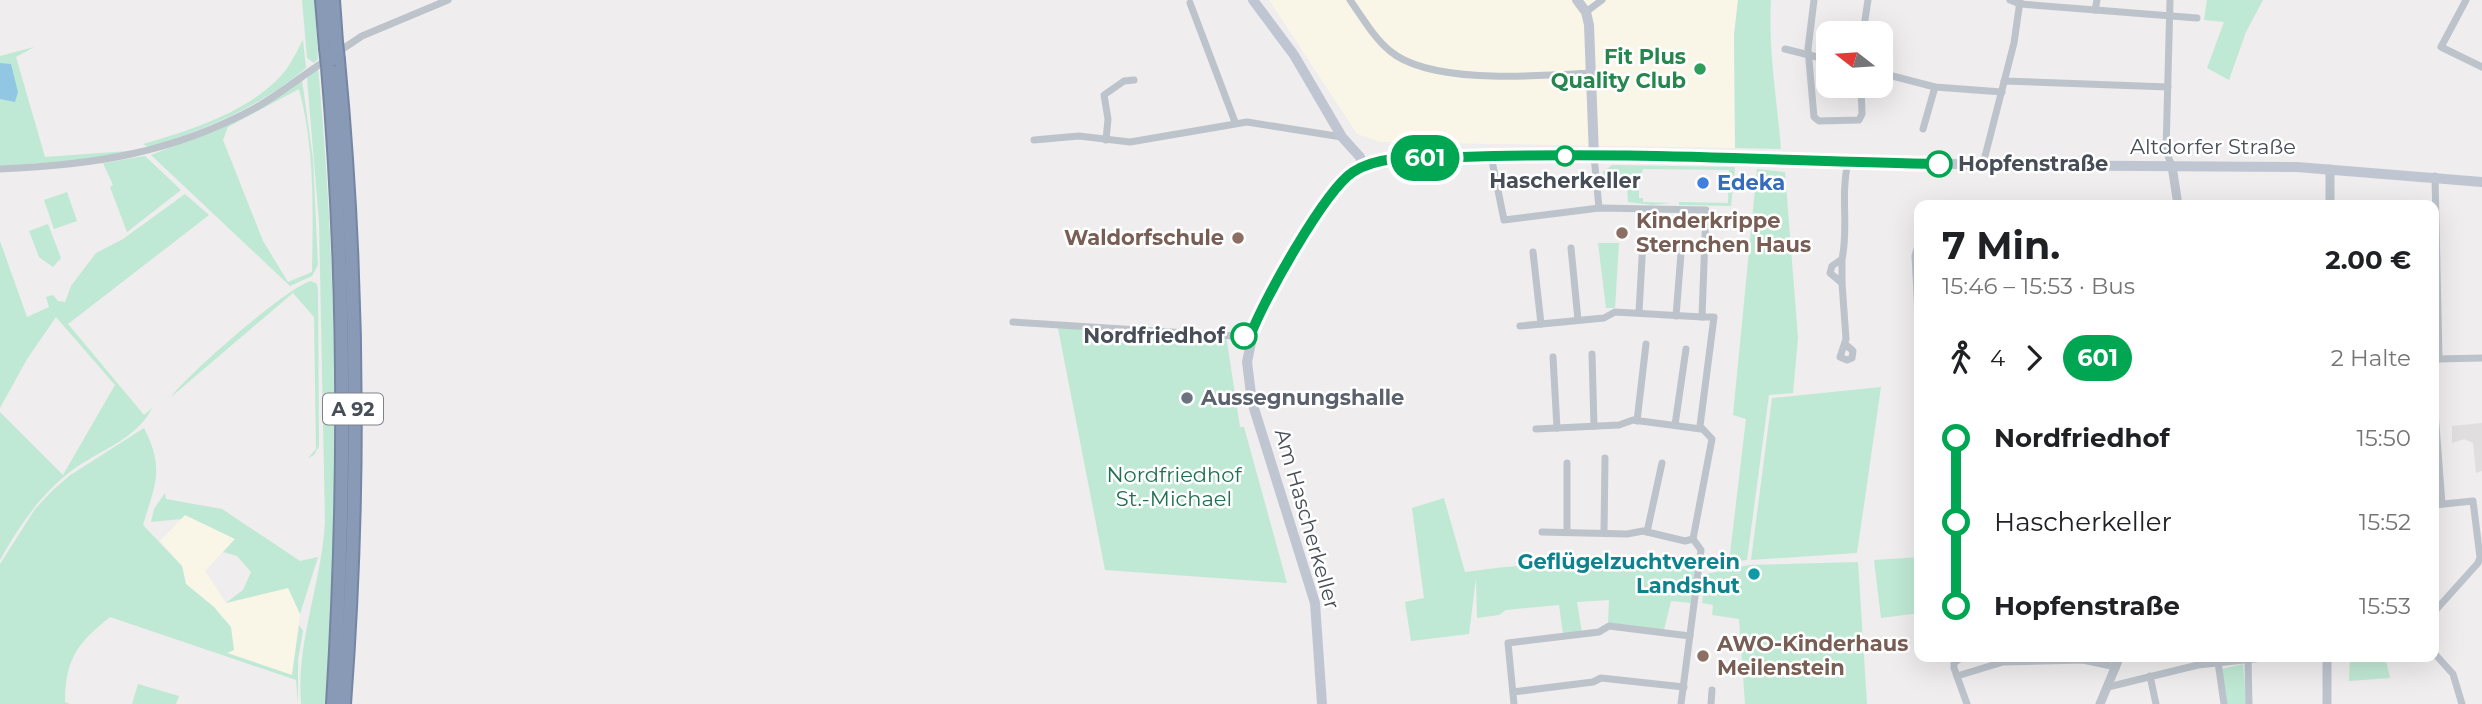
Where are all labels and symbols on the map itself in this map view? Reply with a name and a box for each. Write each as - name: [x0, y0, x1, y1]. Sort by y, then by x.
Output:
- north arrow: [1816, 21, 1894, 98]
- place label: Fit Plus Quality Club: [1551, 44, 1686, 93]
- marker: Fit Plus Quality Club: [1692, 61, 1708, 77]
- street label: Altdorfer Straße: [2130, 134, 2296, 159]
- line badge: 601: [1385, 135, 1465, 181]
- marker: Hascherkeller: [1555, 146, 1575, 166]
- marker: Hopfenstraße: [1926, 151, 1952, 177]
- place label: Hopfenstraße: [1958, 151, 2108, 176]
- place label: Hascherkeller: [1489, 168, 1641, 193]
- place label: Edeka: [1717, 170, 1785, 195]
- marker: Edeka: [1695, 175, 1711, 191]
- place label: Kinderkrippe Sternchen Haus: [1636, 208, 1811, 257]
- place label: Waldorfschule: [1064, 225, 1224, 250]
- marker: Kinderkrippe Sternchen Haus: [1614, 225, 1630, 241]
- marker: Waldorfschule: [1230, 230, 1246, 246]
- place label: Nordfriedhof: [1083, 323, 1226, 348]
- marker: Nordfriedhof: [1231, 323, 1257, 349]
- place label: Aussegnungshalle: [1200, 385, 1404, 410]
- marker: Aussegnungshalle: [1179, 390, 1195, 406]
- road number: A 92: [323, 394, 383, 424]
- street label: Am Hascherkeller: [1270, 426, 1345, 612]
- park label: Nordfriedhof St.-Michael: [1106, 462, 1242, 511]
- place label: Geflügelzuchtverein Landshut: [1517, 549, 1740, 598]
- marker: Geflügelzuchtverein Landshut: [1746, 566, 1762, 582]
- place label: AWO-Kinderhaus Meilenstein: [1716, 631, 1908, 680]
- marker: AWO-Kinderhaus Meilenstein: [1695, 648, 1711, 664]

